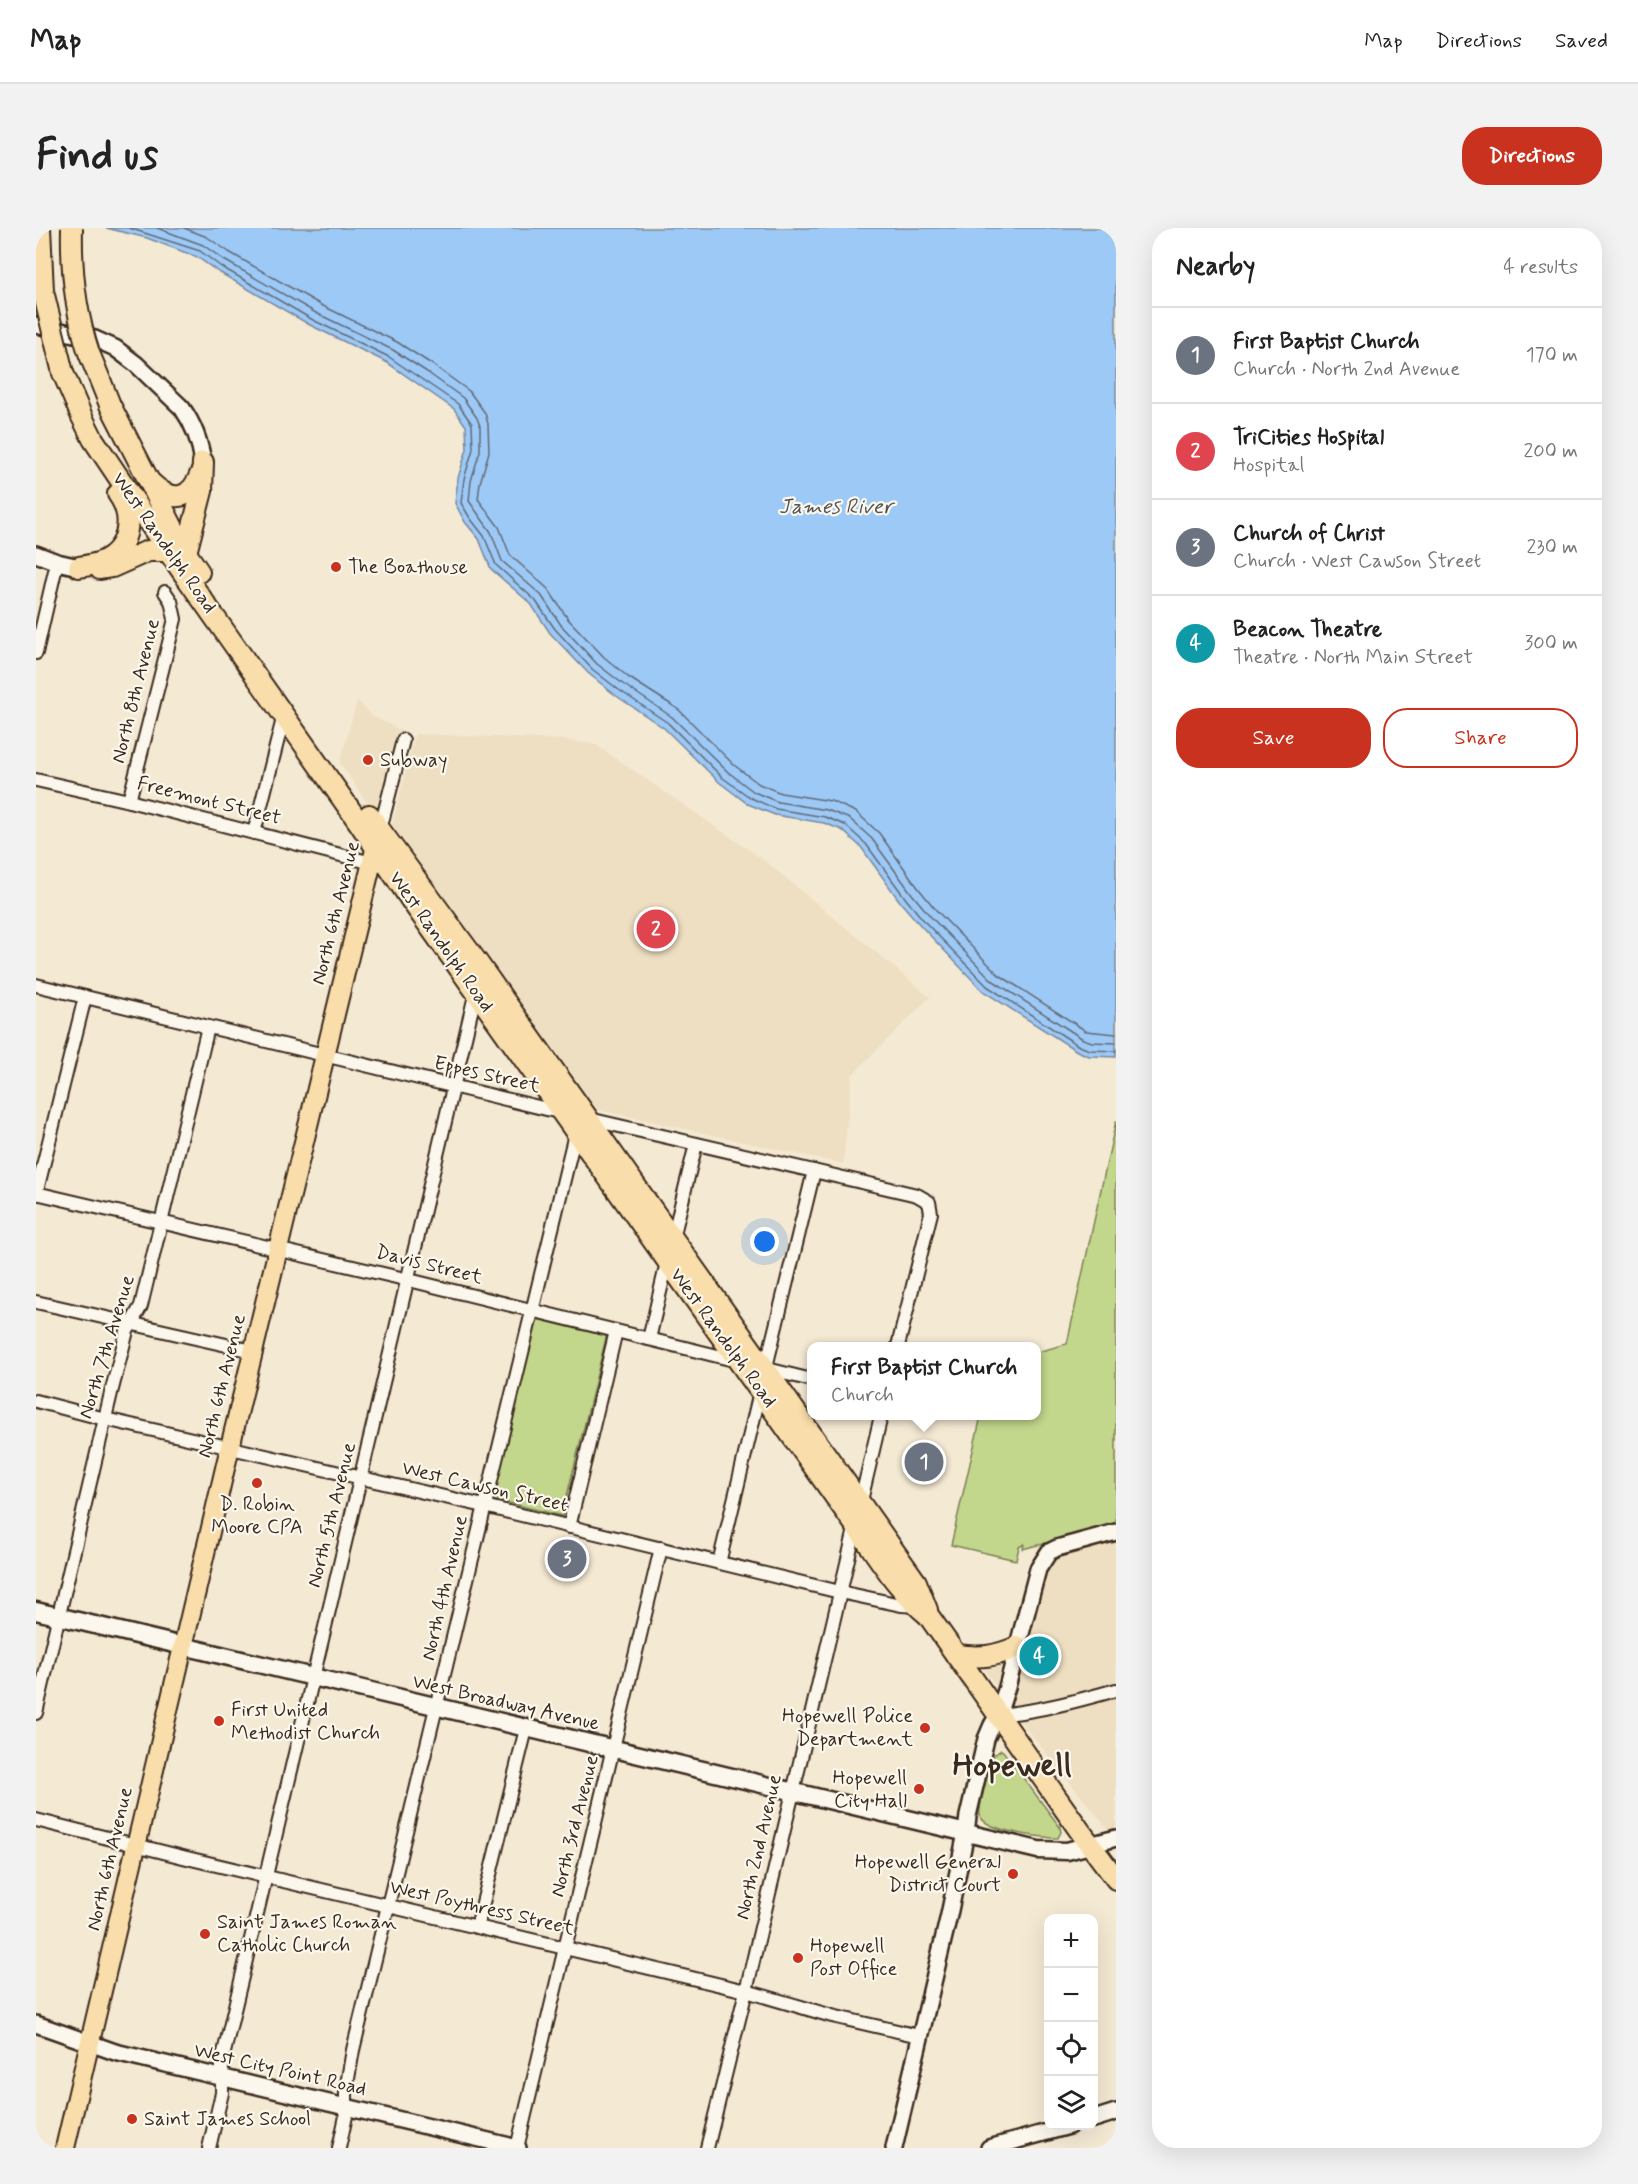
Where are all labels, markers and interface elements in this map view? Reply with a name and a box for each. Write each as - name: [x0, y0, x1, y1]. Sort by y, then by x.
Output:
- text: Map: [30, 23, 81, 60]
- text: Map: [1364, 27, 1403, 55]
- text: Directions: [1436, 27, 1522, 55]
- text: Saved: [1555, 27, 1608, 55]
- button: Directions: [1462, 127, 1602, 185]
- text: Find us: [36, 129, 158, 184]
- text: Nearby: [1176, 250, 1255, 284]
- text: 4 results: [1503, 254, 1578, 281]
- text: First Baptist Church: [1233, 328, 1420, 356]
- text: 1: [1191, 342, 1200, 369]
- text: 170 m: [1526, 342, 1578, 369]
- text: Church · North 2nd Avenue: [1233, 356, 1460, 383]
- text: TriCities Hospital: [1233, 424, 1384, 452]
- text: 2: [1191, 438, 1200, 465]
- text: 200 m: [1523, 438, 1578, 465]
- text: Hospital: [1233, 452, 1304, 479]
- street label: West Randolph Road: [105, 467, 223, 619]
- water label: James River: [779, 493, 896, 521]
- text: Church of Christ: [1233, 520, 1385, 548]
- text: 3: [1191, 534, 1200, 561]
- text: 230 m: [1526, 534, 1578, 561]
- text: Church · West Cawson Street: [1233, 548, 1481, 575]
- place label: The Boathouse: [348, 554, 468, 581]
- marker: The Boathouse: [329, 560, 343, 574]
- street label: North 8th Avenue: [105, 616, 167, 766]
- text: Beacon Theatre: [1233, 616, 1382, 644]
- text: 4: [1190, 630, 1201, 657]
- text: 300 m: [1524, 630, 1578, 657]
- text: Theatre · North Main Street: [1233, 644, 1473, 671]
- button: Save: [1176, 708, 1371, 768]
- button: Share: [1383, 708, 1578, 768]
- place label: Subway: [380, 747, 447, 774]
- marker: Subway: [361, 753, 375, 767]
- street label: Freemont Street: [134, 770, 284, 832]
- street label: North 6th Avenue: [305, 838, 367, 988]
- street label: West Randolph Road: [382, 866, 500, 1018]
- pin: 2: [636, 906, 676, 952]
- street label: Eppes Street: [431, 1050, 543, 1100]
- your location: [750, 1227, 779, 1256]
- street label: Davis Street: [373, 1239, 485, 1291]
- street label: West Randolph Road: [663, 1263, 783, 1413]
- street label: North 7th Avenue: [72, 1272, 142, 1422]
- street label: North 6th Avenue: [191, 1311, 253, 1461]
- popup: [807, 1342, 1041, 1420]
- text: First Baptist Church: [831, 1354, 1017, 1382]
- text: Church: [831, 1382, 894, 1409]
- street label: North 5th Avenue: [301, 1439, 363, 1590]
- pin: 1: [904, 1440, 944, 1484]
- street label: West Cawson Street: [399, 1455, 571, 1519]
- marker: D. Robin Moore CPA: [250, 1476, 264, 1490]
- place label: D. Robin Moore CPA: [211, 1491, 303, 1541]
- street label: North 4th Avenue: [415, 1513, 475, 1663]
- pin: 3: [548, 1536, 586, 1582]
- pin: 4: [1020, 1634, 1058, 1678]
- street label: West Broadway Avenue: [410, 1668, 602, 1738]
- place label: First United Methodist Church: [231, 1697, 380, 1747]
- place label: Hopewell Police Department: [782, 1703, 913, 1753]
- marker: First United Methodist Church: [212, 1714, 226, 1728]
- marker: Hopewell Police Department: [918, 1721, 932, 1735]
- district label: Hopewell: [952, 1745, 1072, 1787]
- street label: North 3rd Avenue: [544, 1752, 606, 1900]
- place label: Hopewell City Hall: [833, 1765, 907, 1815]
- street label: North 2nd Avenue: [729, 1771, 789, 1922]
- marker: Hopewell City Hall: [912, 1782, 926, 1796]
- street label: North 6th Avenue: [80, 1784, 140, 1934]
- place label: Hopewell General District Court: [855, 1849, 1001, 1899]
- marker: Hopewell General District Court: [1006, 1867, 1020, 1881]
- street label: West Poythress Street: [387, 1874, 577, 1942]
- place label: Saint James Roman Catholic Church: [217, 1909, 397, 1959]
- map controls: [1044, 1914, 1098, 2130]
- button: +: [1044, 1914, 1098, 1968]
- marker: Saint James Roman Catholic Church: [198, 1927, 212, 1941]
- place label: Hopewell Post Office: [810, 1933, 897, 1983]
- marker: Hopewell Post Office: [791, 1951, 805, 1965]
- button: −: [1044, 1968, 1098, 2022]
- button: locate: [1044, 2022, 1098, 2076]
- street label: West City Point Road: [191, 2037, 369, 2103]
- button: layers: [1044, 2076, 1098, 2130]
- place label: Saint James School: [144, 2106, 311, 2133]
- marker: Saint James School: [125, 2112, 139, 2126]

